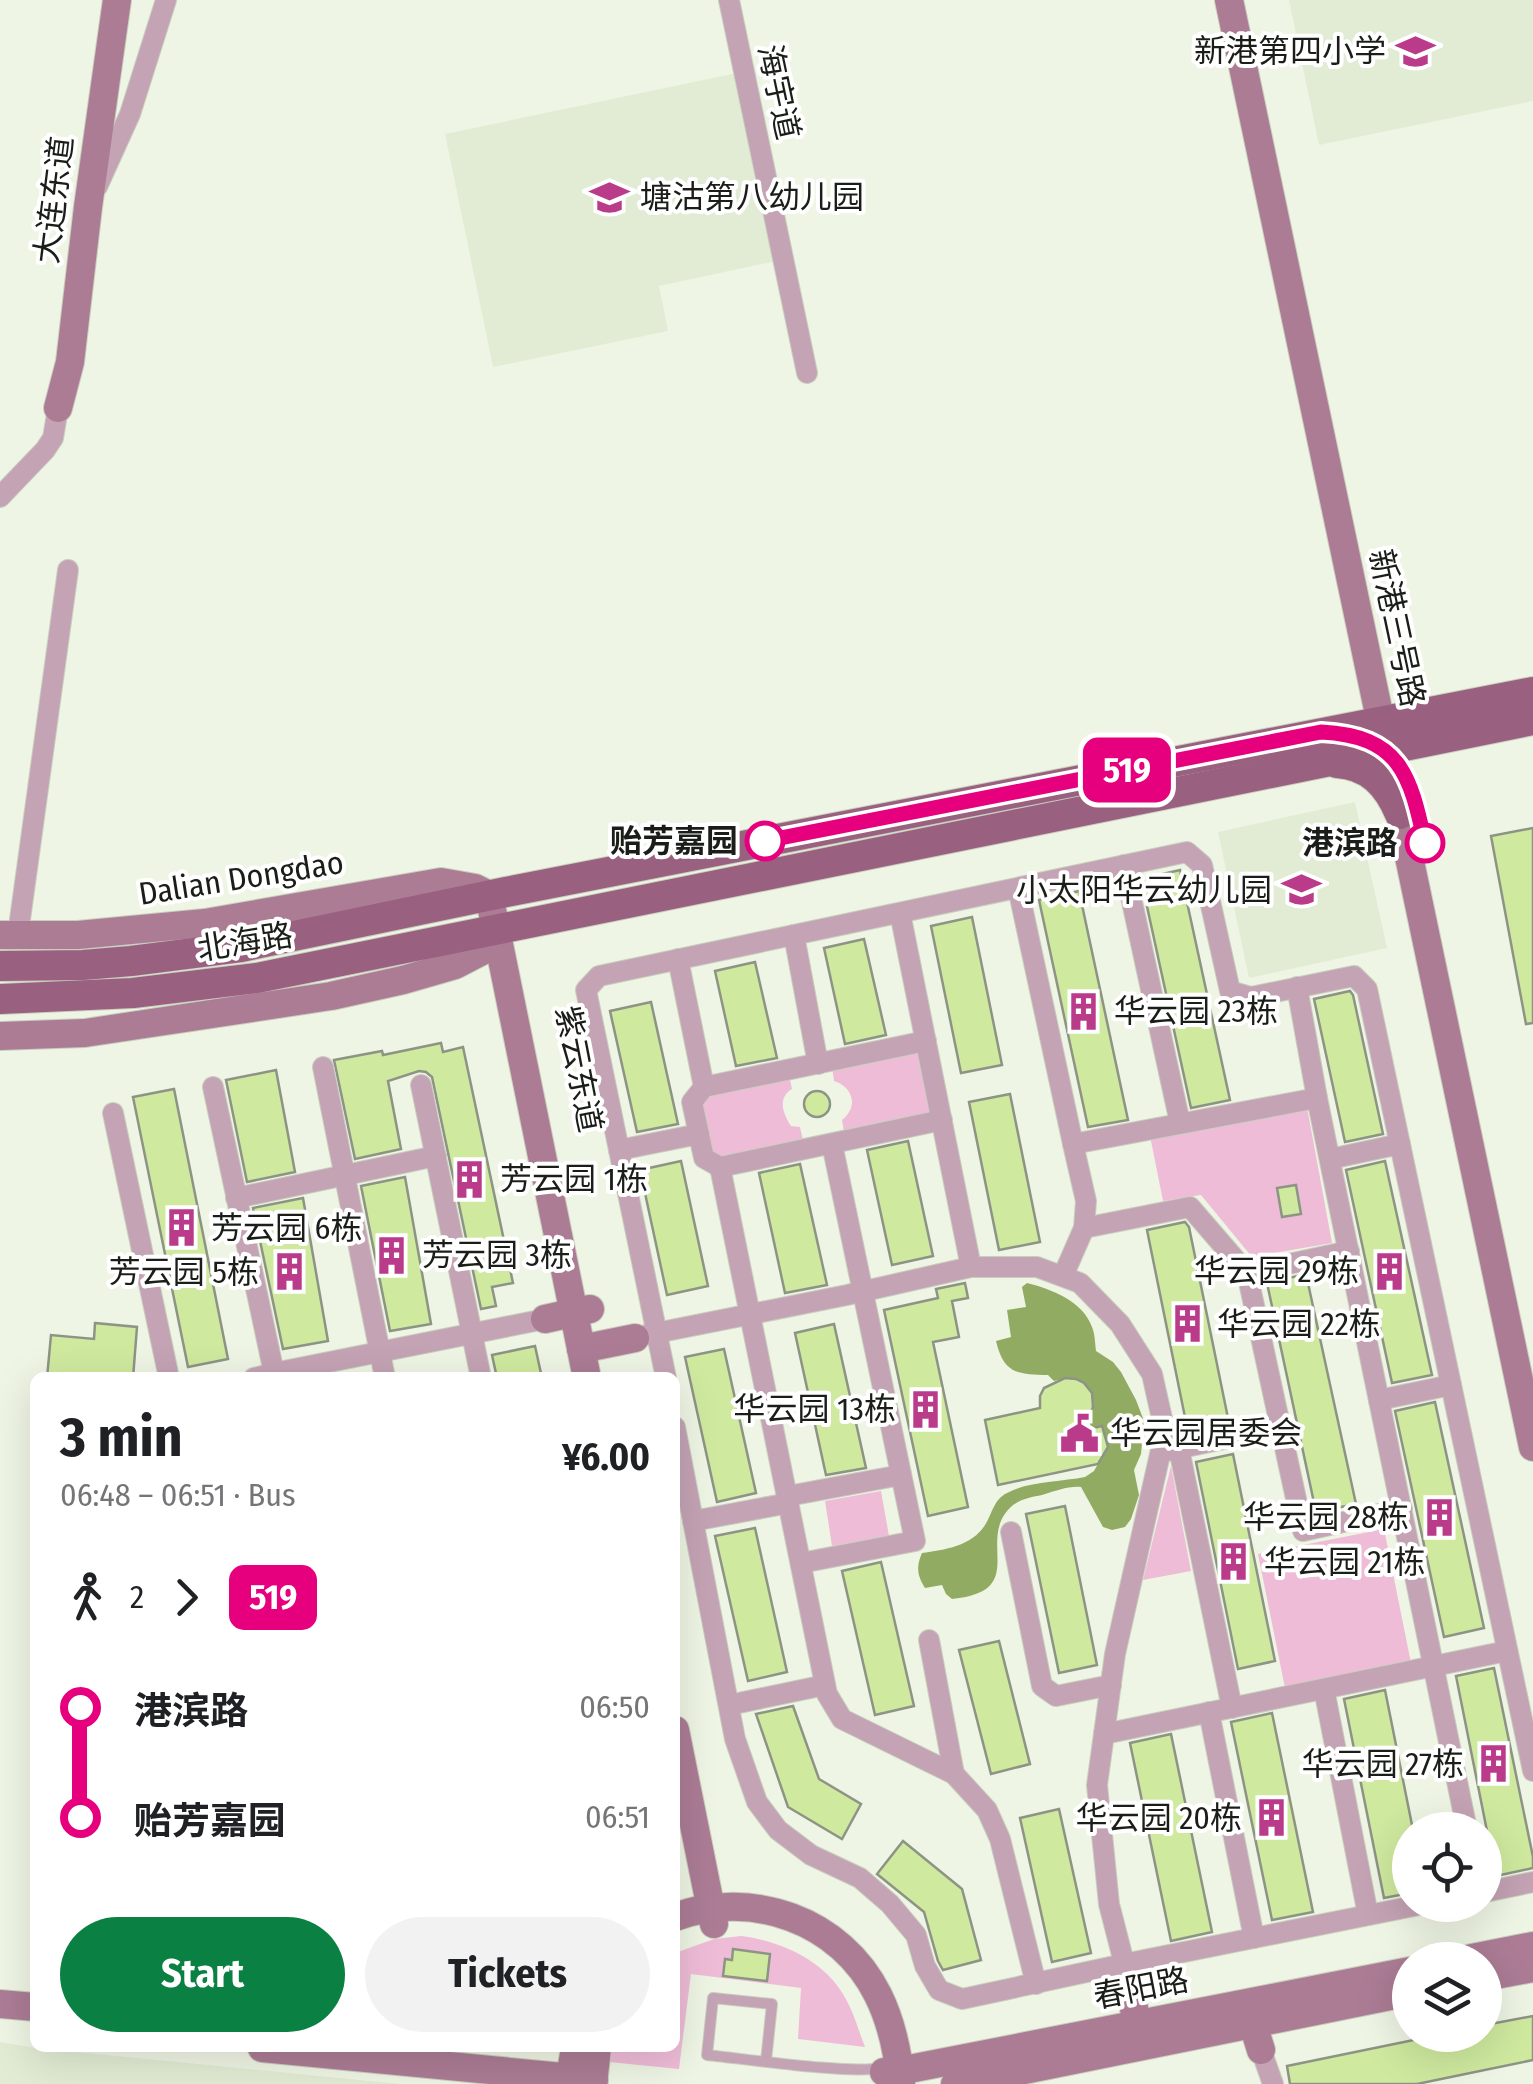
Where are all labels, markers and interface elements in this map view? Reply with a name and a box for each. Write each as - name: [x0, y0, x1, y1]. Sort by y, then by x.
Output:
- school or university icon: 新港第四小学: [1395, 30, 1437, 72]
- place label: 新港第四小学: [1194, 32, 1386, 70]
- street label: 海宇道: [750, 41, 808, 143]
- street label: 大连东道: [27, 134, 81, 266]
- school or university icon: 塘沽第八幼儿园: [589, 176, 631, 218]
- place label: 塘沽第八幼儿园: [640, 178, 864, 216]
- street label: 新港三号路: [1362, 546, 1432, 710]
- line badge: 519: [1070, 738, 1184, 802]
- text: 519: [1103, 749, 1151, 791]
- place label: 贻芳嘉园: [610, 822, 738, 860]
- marker: 贻芳嘉园: [746, 822, 784, 860]
- place label: 港滨路: [1302, 824, 1398, 862]
- marker: 港滨路: [1406, 824, 1444, 862]
- street label: Dalian Dongdao: [136, 843, 346, 913]
- school or university icon: 小太阳华云幼儿园: [1281, 869, 1323, 911]
- place label: 小太阳华云幼儿园: [1016, 871, 1272, 909]
- street label: 北海路: [195, 916, 295, 968]
- building icon: 华云园 23栋: [1063, 990, 1105, 1032]
- place label: 华云园 23栋: [1114, 992, 1278, 1030]
- street label: 紫云东道: [548, 1003, 610, 1135]
- building icon: 芳云园 1栋: [449, 1158, 491, 1200]
- place label: 芳云园 1栋: [500, 1160, 648, 1198]
- building icon: 芳云园 6栋: [160, 1207, 202, 1249]
- place label: 芳云园 6栋: [211, 1209, 362, 1247]
- building icon: 芳云园 3栋: [371, 1234, 413, 1276]
- place label: 芳云园 3栋: [422, 1236, 572, 1274]
- building icon: 华云园 29栋: [1368, 1250, 1410, 1292]
- building icon: 芳云园 5栋: [268, 1251, 310, 1293]
- place label: 华云园 29栋: [1194, 1252, 1359, 1290]
- place label: 芳云园 5栋: [109, 1253, 259, 1291]
- building icon: 华云园 22栋: [1166, 1303, 1208, 1345]
- place label: 华云园 22栋: [1217, 1305, 1381, 1343]
- building icon: 华云园 13栋: [905, 1388, 947, 1430]
- place label: 华云园 13栋: [734, 1390, 896, 1428]
- text: 3 min: [60, 1405, 183, 1471]
- public building icon: 华云园居委会: [1059, 1412, 1101, 1454]
- place label: 华云园居委会: [1110, 1414, 1302, 1452]
- text: ¥6.00: [562, 1434, 650, 1480]
- text: 06:48 – 06:51 · Bus: [60, 1476, 296, 1514]
- building icon: 华云园 28栋: [1418, 1496, 1460, 1538]
- place label: 华云园 28栋: [1243, 1498, 1409, 1536]
- building icon: 华云园 21栋: [1213, 1541, 1255, 1583]
- place label: 华云园 21栋: [1264, 1543, 1425, 1581]
- icon: walk: [60, 1570, 115, 1625]
- icon: forward: [159, 1570, 214, 1625]
- text: 519: [249, 1576, 297, 1618]
- text: 2: [130, 1578, 144, 1616]
- text: 港滨路: [134, 1688, 248, 1734]
- text: 06:50: [579, 1688, 650, 1726]
- building icon: 华云园 27栋: [1473, 1743, 1515, 1785]
- place label: 华云园 27栋: [1302, 1745, 1464, 1783]
- building icon: 华云园 20栋: [1251, 1797, 1293, 1839]
- text: 贻芳嘉园: [134, 1798, 286, 1844]
- text: 06:51: [585, 1798, 650, 1836]
- place label: 华云园 20栋: [1076, 1799, 1242, 1837]
- map controls: [1392, 1812, 1502, 2052]
- button: locate: [1392, 1812, 1502, 1922]
- button: Start: [60, 1917, 345, 2032]
- button: Tickets: [365, 1917, 650, 2032]
- button: layers: [1392, 1942, 1502, 2052]
- street label: 春阳路: [1090, 1960, 1192, 2016]

